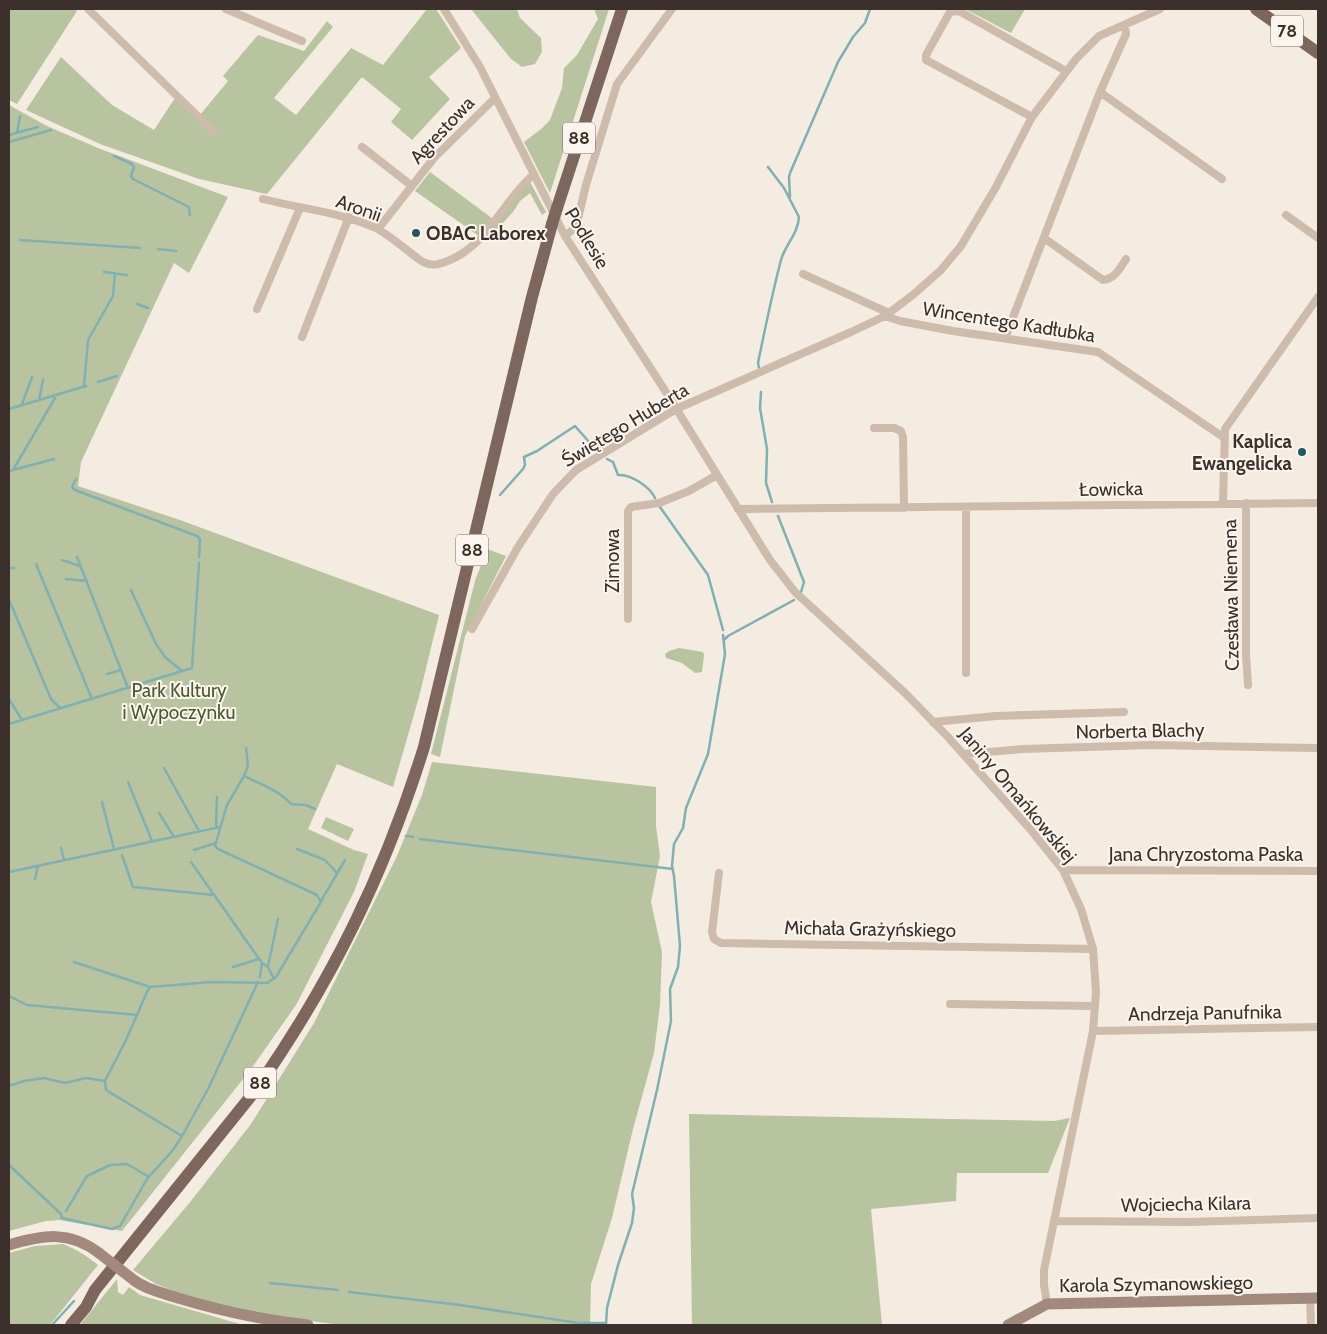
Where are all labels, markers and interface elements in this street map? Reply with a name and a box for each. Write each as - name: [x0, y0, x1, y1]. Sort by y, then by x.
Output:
- road number: 78: [1271, 16, 1303, 46]
- street label: Agrestowa: [405, 91, 479, 169]
- road number: 88: [563, 122, 595, 154]
- street label: Aronii: [333, 190, 385, 226]
- street label: Podlesie: [560, 203, 614, 273]
- place label: OBAC Laborex: [426, 222, 546, 245]
- marker: OBAC Laborex: [410, 227, 422, 239]
- street label: Wincentego Kadłubka: [921, 297, 1097, 347]
- street label: Świętego Huberta: [557, 377, 693, 472]
- place label: Kaplica Ewangelicka: [1192, 430, 1293, 475]
- marker: Kaplica Ewangelicka: [1296, 446, 1308, 458]
- street label: Łowicka: [1079, 477, 1143, 501]
- street label: Czesława Niemena: [1218, 519, 1244, 671]
- street label: Zimowa: [601, 529, 624, 593]
- road number: 88: [456, 534, 488, 566]
- park label: Park Kultury i Wypoczynku: [122, 679, 236, 724]
- street label: Norberta Blachy: [1075, 718, 1205, 744]
- street label: Janiny Omańkowskiej: [954, 722, 1081, 867]
- street label: Jana Chryzostoma Paska: [1108, 843, 1303, 866]
- street label: Michała Grażyńskiego: [784, 916, 956, 942]
- street label: Andrzeja Panufnika: [1128, 1000, 1282, 1026]
- road number: 88: [244, 1068, 276, 1098]
- street label: Wojciecha Kilara: [1121, 1191, 1251, 1217]
- street label: Karola Szymanowskiego: [1059, 1271, 1253, 1297]

